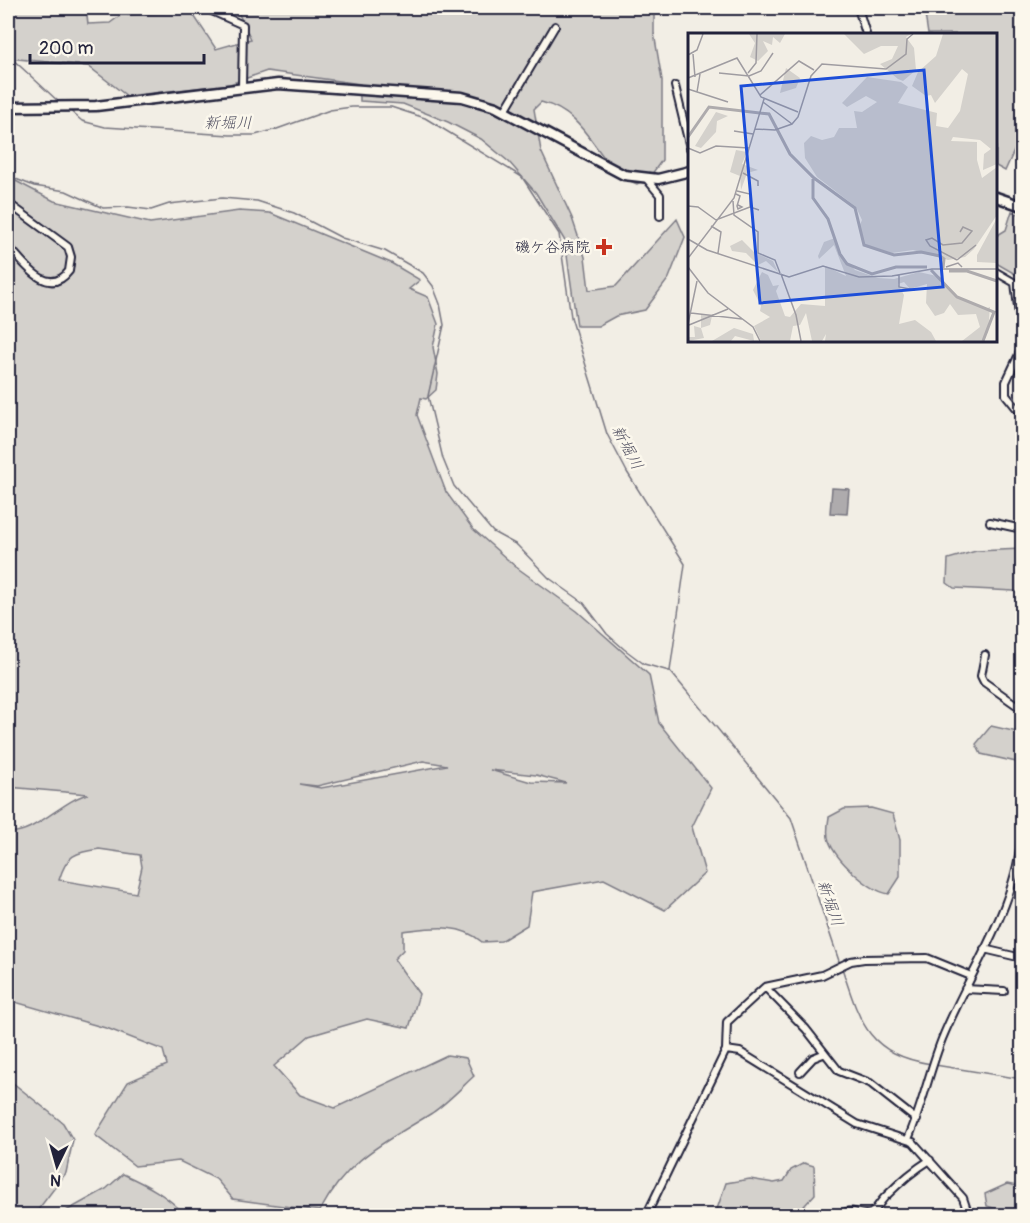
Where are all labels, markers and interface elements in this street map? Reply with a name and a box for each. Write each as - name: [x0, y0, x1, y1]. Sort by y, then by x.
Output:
- scale bar: [30, 27, 204, 65]
- inset map: [688, 33, 997, 342]
- text: 200 m: [39, 37, 94, 60]
- water label: 新堀川: [204, 113, 252, 133]
- place label: 磯ケ谷病院: [515, 238, 590, 257]
- marker: 磯ケ谷病院: [595, 238, 613, 256]
- water label: 新堀川: [607, 422, 647, 473]
- water label: 新堀川: [813, 877, 847, 929]
- north arrow: [27, 1136, 87, 1196]
- text: N: [49, 1169, 62, 1190]

